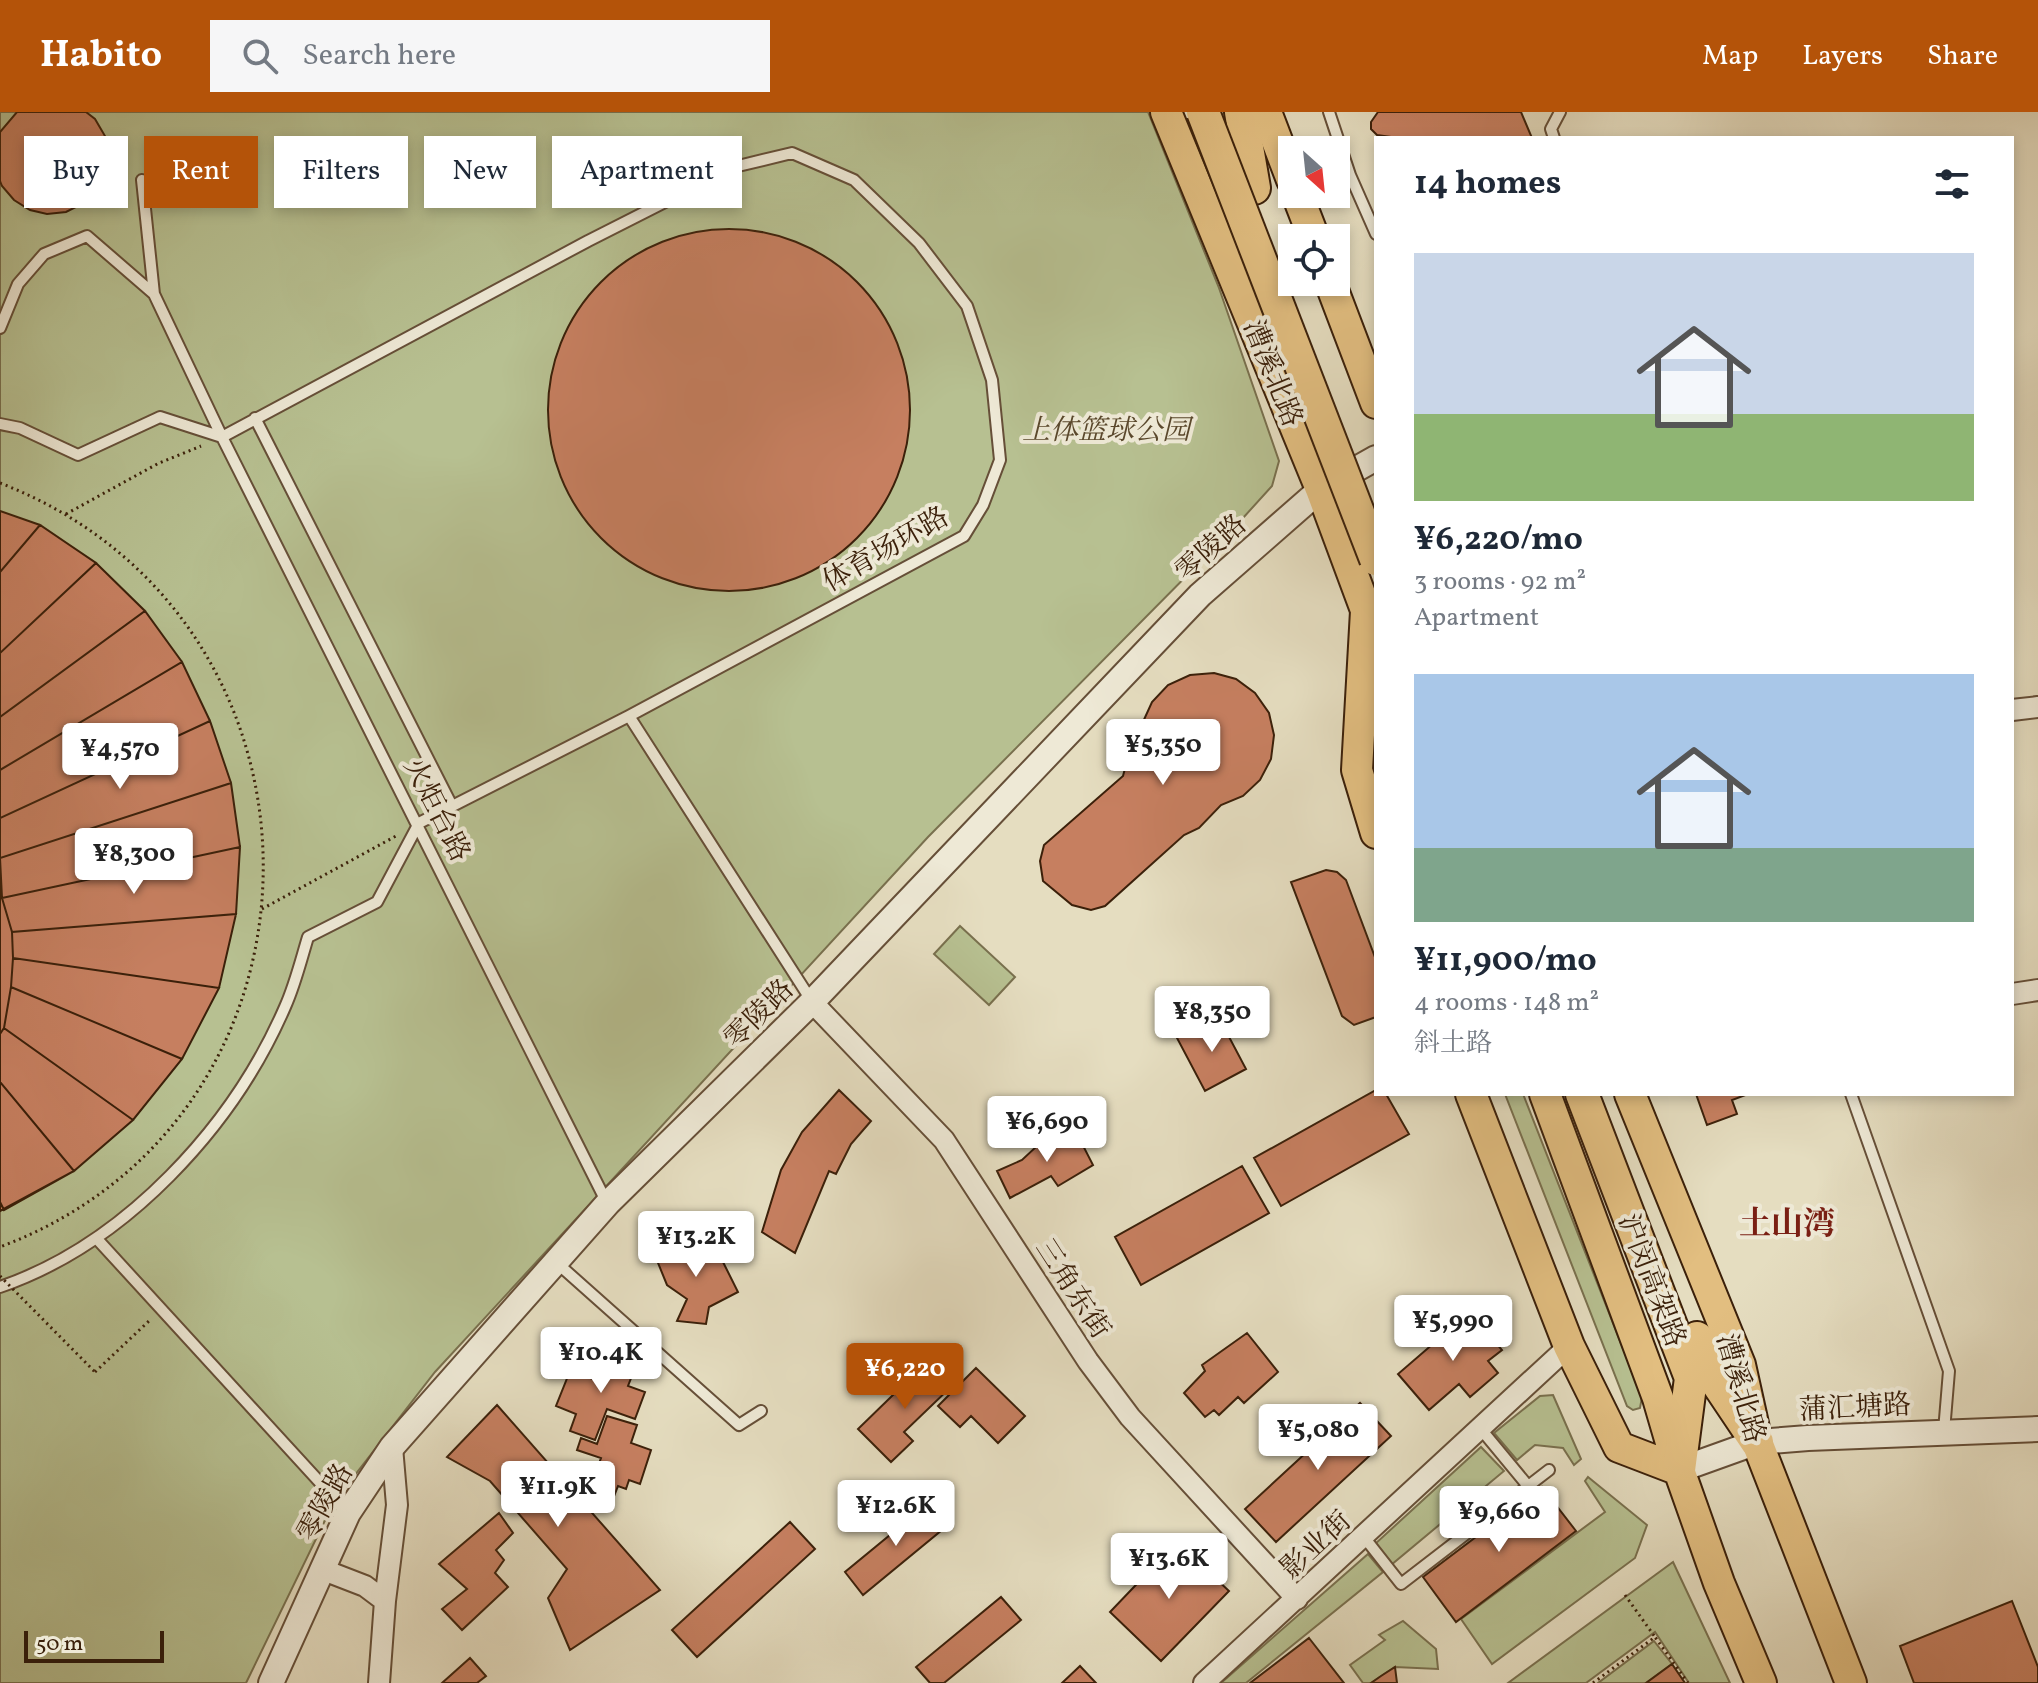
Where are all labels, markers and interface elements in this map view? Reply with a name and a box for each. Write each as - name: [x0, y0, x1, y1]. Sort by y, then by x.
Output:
- search box: [210, 20, 770, 92]
- text: Habito: [40, 30, 162, 83]
- icon: search: [238, 34, 282, 78]
- text: Search here: [302, 35, 456, 77]
- text: Map: [1702, 37, 1758, 76]
- text: Layers: [1802, 37, 1883, 76]
- text: Share: [1927, 37, 1998, 76]
- chip: Buy: [24, 136, 128, 208]
- chip: Rent: [144, 136, 258, 208]
- chip: Filters: [274, 136, 408, 208]
- chip: New: [424, 136, 536, 208]
- chip: Apartment: [552, 136, 742, 208]
- north arrow: [1278, 136, 1350, 208]
- map controls: [1278, 136, 1350, 296]
- text: 14 homes: [1414, 161, 1561, 208]
- icon: filters: [1930, 162, 1974, 206]
- button: locate: [1278, 224, 1350, 296]
- icon: home: [1622, 305, 1766, 449]
- street label: 漕溪北路: [1233, 315, 1311, 433]
- park label: 上体篮球公园: [1022, 412, 1194, 451]
- street label: 体育场环路: [816, 498, 957, 602]
- street label: 零陵路: [1167, 506, 1256, 591]
- text: ¥6,220/mo: [1414, 517, 1583, 564]
- text: 3 rooms · 92 m²: [1414, 564, 1586, 600]
- text: Apartment: [1414, 600, 1539, 636]
- pin: ¥5,350: [1098, 719, 1228, 787]
- pin: ¥4,570: [55, 723, 185, 791]
- icon: home: [1622, 726, 1766, 870]
- text: ¥5,350: [1124, 727, 1202, 763]
- text: ¥4,570: [80, 731, 160, 767]
- street label: 火炬台路: [393, 751, 479, 869]
- pin: ¥8,300: [69, 828, 199, 896]
- text: ¥8,300: [93, 836, 175, 872]
- text: ¥11,900/mo: [1414, 938, 1597, 985]
- street label: 零陵路: [716, 971, 803, 1058]
- text: 4 rooms · 148 m²: [1414, 985, 1599, 1021]
- pin: ¥8,350: [1147, 986, 1277, 1054]
- text: ¥8,350: [1173, 994, 1251, 1030]
- text: 斜土路: [1414, 1026, 1492, 1062]
- pin: ¥6,690: [982, 1096, 1112, 1164]
- text: ¥6,690: [1005, 1104, 1089, 1140]
- district label: 土山湾: [1739, 1204, 1835, 1248]
- street label: 沪闵高架路: [1607, 1209, 1694, 1353]
- pin: ¥13.2K: [631, 1211, 761, 1279]
- text: ¥13.2K: [656, 1219, 736, 1255]
- street label: 三角东街: [1025, 1232, 1119, 1347]
- pin: ¥5,990: [1388, 1295, 1518, 1363]
- text: ¥5,990: [1412, 1303, 1494, 1339]
- pin: ¥10.4K: [536, 1327, 666, 1395]
- street label: 漕溪北路: [1705, 1329, 1774, 1448]
- text: ¥10.4K: [559, 1335, 643, 1371]
- pin: ¥6,220: [840, 1343, 970, 1411]
- text: ¥6,220: [864, 1351, 946, 1387]
- street label: 蒲汇塘路: [1798, 1386, 1912, 1431]
- pin: ¥5,080: [1253, 1404, 1383, 1472]
- text: ¥5,080: [1277, 1412, 1359, 1448]
- street label: 零陵路: [289, 1457, 364, 1549]
- pin: ¥11.9K: [493, 1461, 623, 1529]
- text: ¥11.9K: [519, 1469, 597, 1505]
- pin: ¥12.6K: [831, 1480, 961, 1548]
- pin: ¥9,660: [1434, 1486, 1564, 1554]
- text: ¥12.6K: [856, 1488, 936, 1524]
- text: ¥9,660: [1458, 1494, 1540, 1530]
- street label: 影业街: [1273, 1503, 1361, 1589]
- pin: ¥13.6K: [1104, 1533, 1234, 1601]
- text: ¥13.6K: [1129, 1541, 1209, 1577]
- scale bar: [24, 1627, 164, 1663]
- text: 50 m: [36, 1629, 83, 1660]

